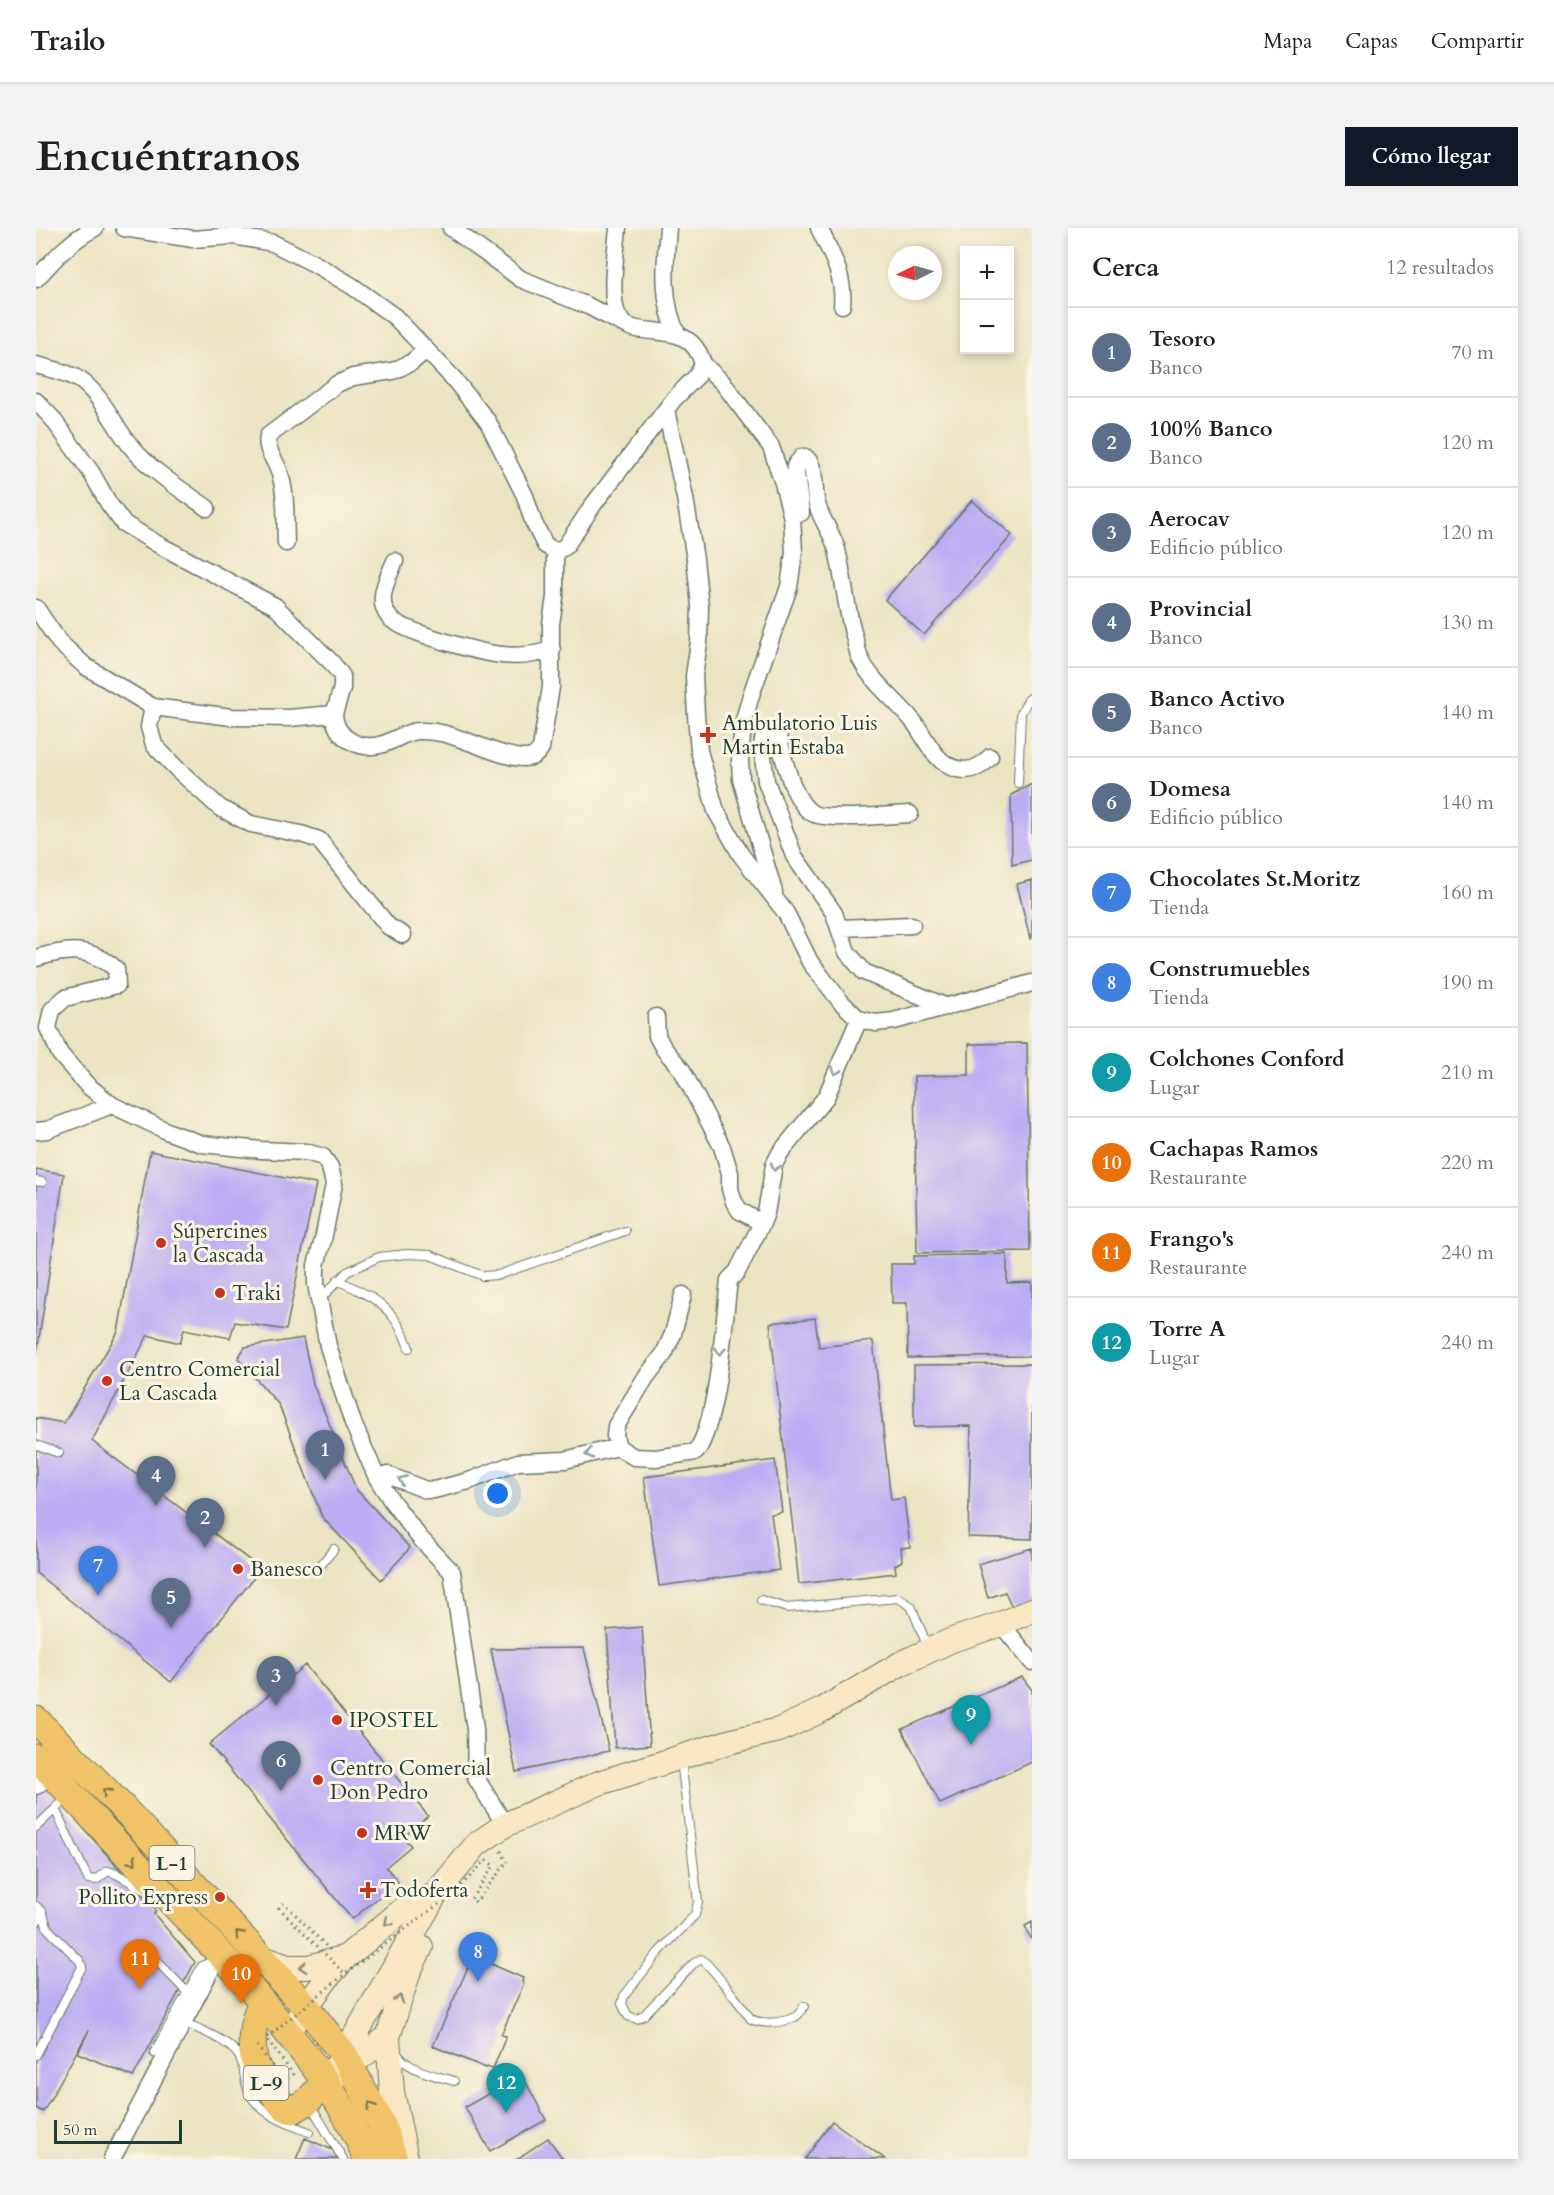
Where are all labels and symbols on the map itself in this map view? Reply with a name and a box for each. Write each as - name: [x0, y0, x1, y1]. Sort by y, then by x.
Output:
- north arrow: [888, 246, 942, 300]
- place label: Ambulatorio Luis Martin Estaba: [722, 709, 878, 762]
- marker: Ambulatorio Luis Martin Estaba: [699, 726, 717, 744]
- one-way arrow: [831, 1065, 843, 1076]
- one-way arrow: [770, 1161, 782, 1172]
- place label: Súpercines la Cascada: [173, 1217, 267, 1270]
- marker: Súpercines la Cascada: [154, 1236, 168, 1250]
- place label: Traki: [232, 1279, 281, 1308]
- marker: Traki: [213, 1286, 227, 1300]
- one-way arrow: [715, 1346, 727, 1356]
- place label: Centro Comercial La Cascada: [119, 1355, 280, 1408]
- marker: Centro Comercial La Cascada: [100, 1374, 114, 1388]
- pin: 1: [306, 1430, 344, 1480]
- one-way arrow: [585, 1446, 595, 1459]
- pin: 4: [136, 1456, 176, 1506]
- one-way arrow: [397, 1475, 408, 1487]
- your location: [483, 1479, 512, 1508]
- pin: 2: [186, 1498, 224, 1548]
- pin: 7: [78, 1546, 118, 1596]
- place label: Banesco: [250, 1555, 323, 1584]
- marker: Banesco: [231, 1562, 245, 1576]
- pin: 5: [152, 1578, 190, 1628]
- pin: 3: [256, 1656, 296, 1706]
- pin: 9: [952, 1696, 990, 1745]
- place label: IPOSTEL: [349, 1706, 439, 1735]
- marker: IPOSTEL: [330, 1713, 344, 1727]
- pin: 6: [262, 1742, 300, 1791]
- place label: Centro Comercial Don Pedro: [330, 1754, 491, 1807]
- marker: Centro Comercial Don Pedro: [311, 1773, 325, 1787]
- one-way arrow: [102, 1788, 113, 1798]
- place label: MRW: [374, 1819, 432, 1848]
- marker: MRW: [355, 1826, 369, 1840]
- road number: L-1: [150, 1846, 194, 1880]
- one-way arrow: [126, 1854, 137, 1865]
- place label: Todoferta: [380, 1876, 469, 1905]
- place label: Pollito Express: [78, 1883, 208, 1912]
- marker: Todoferta: [361, 1883, 375, 1897]
- marker: Pollito Express: [213, 1890, 227, 1904]
- one-way arrow: [384, 1915, 395, 1926]
- one-way arrow: [235, 1931, 246, 1941]
- pin: 8: [458, 1932, 498, 1982]
- pin: 11: [120, 1940, 160, 1989]
- pin: 10: [222, 1954, 260, 2004]
- one-way arrow: [298, 1960, 307, 1973]
- one-way arrow: [392, 1994, 405, 2005]
- pin: 12: [486, 2064, 526, 2113]
- road number: L-9: [244, 2066, 288, 2100]
- one-way arrow: [367, 2101, 379, 2112]
- scale bar: [54, 2117, 182, 2144]

